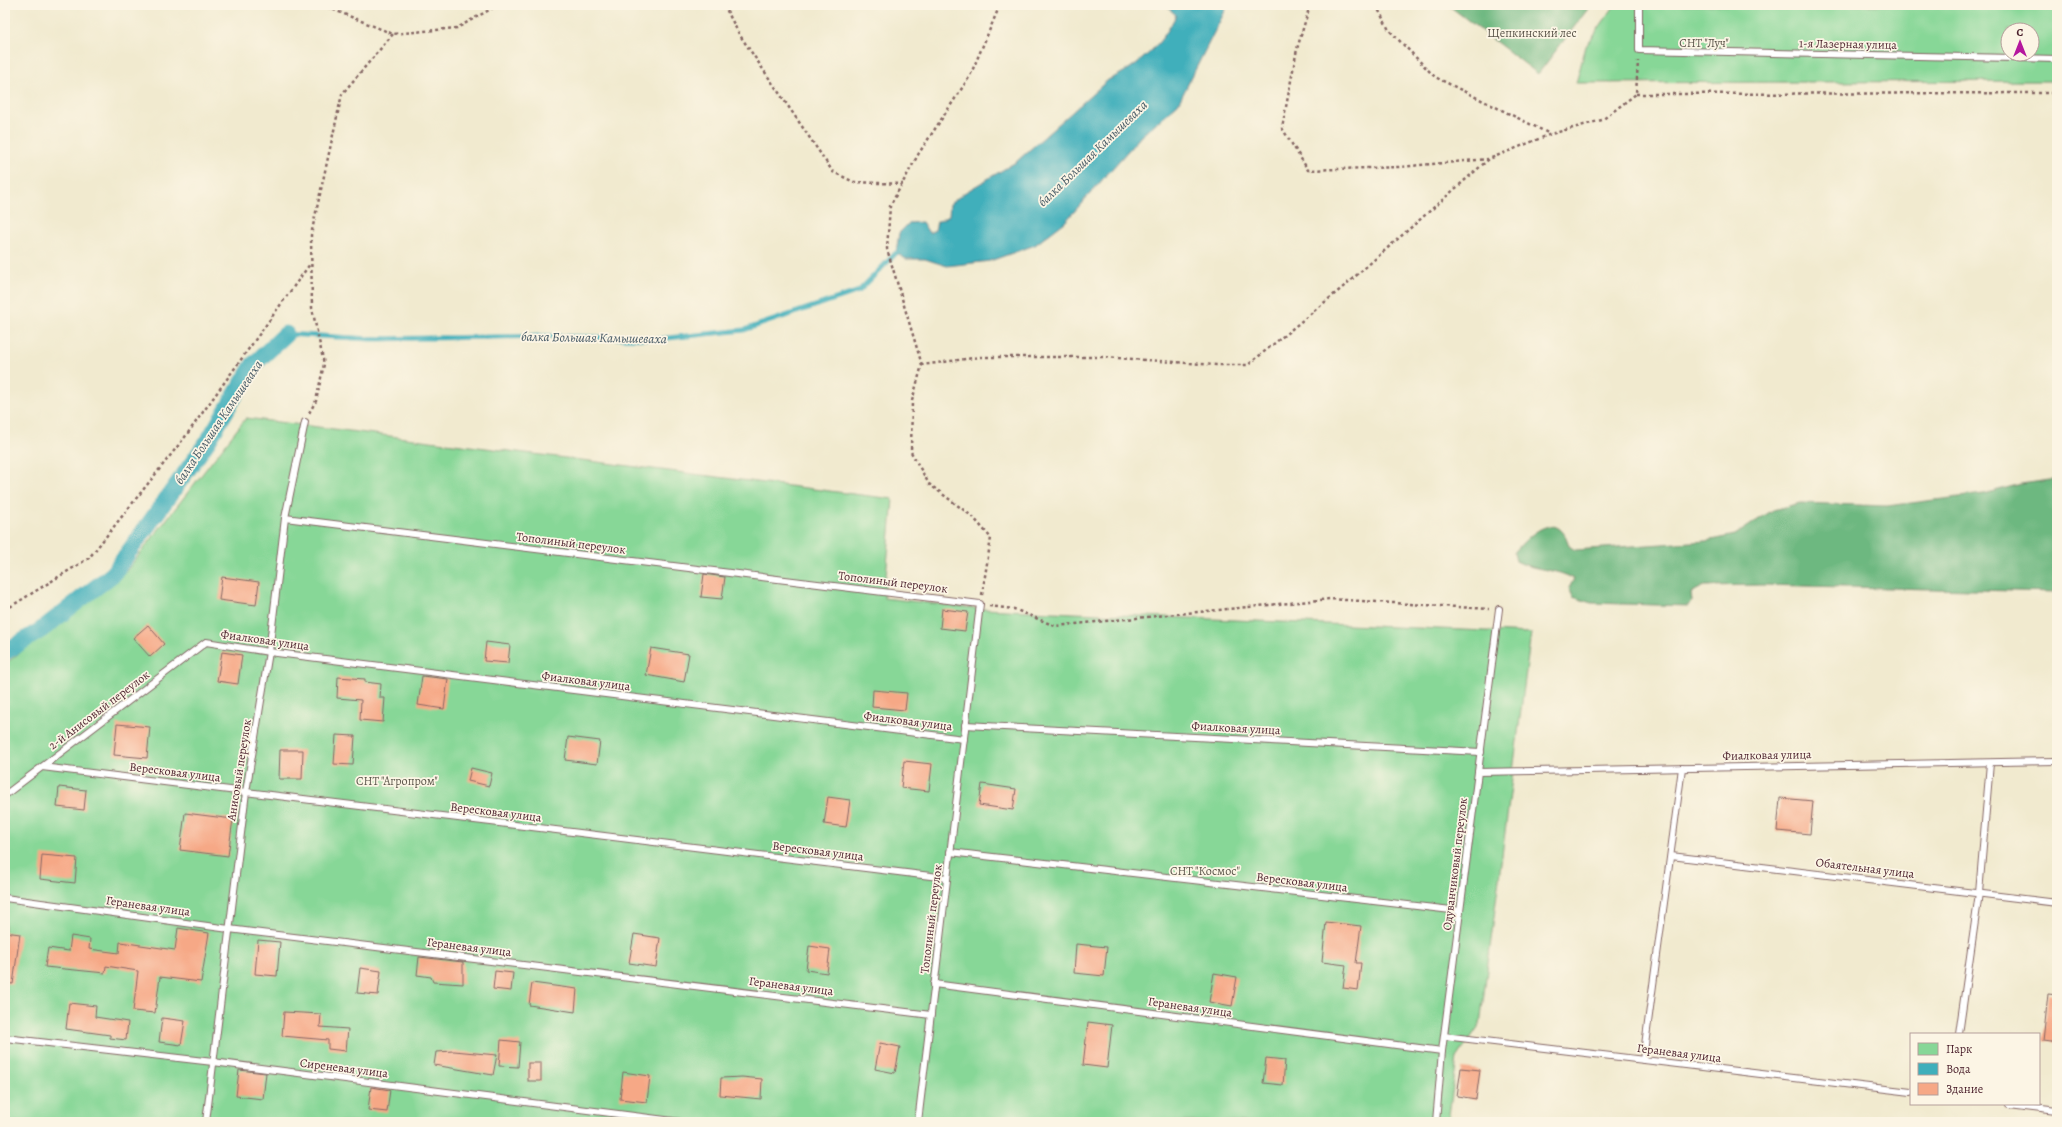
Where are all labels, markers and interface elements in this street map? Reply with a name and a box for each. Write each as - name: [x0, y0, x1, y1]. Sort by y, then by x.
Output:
- north arrow: [2000, 22, 2040, 62]
- park label: Щепкинский лес: [1487, 25, 1577, 41]
- text: С: [2017, 25, 2024, 40]
- park label: СНТ "Луч": [1679, 35, 1729, 51]
- street label: 1-я Лазерная улица: [1799, 35, 1898, 53]
- water label: балка Большая Камышеваха: [1034, 97, 1151, 210]
- water label: балка Большая Камышеваха: [521, 328, 667, 347]
- water label: балка Большая Камышеваха: [171, 357, 266, 488]
- street label: Тополиный переулок: [515, 528, 627, 558]
- street label: Тополиный переулок: [837, 567, 949, 597]
- street label: Фиалковая улица: [220, 626, 311, 654]
- street label: 2-й Анисовый переулок: [45, 667, 153, 753]
- street label: Фиалковая улица: [541, 668, 632, 694]
- street label: Фиалковая улица: [863, 708, 954, 734]
- street label: Анисовый переулок: [223, 718, 255, 823]
- street label: Фиалковая улица: [1191, 718, 1281, 738]
- street label: Фиалковая улица: [1722, 746, 1812, 764]
- street label: Вересковая улица: [129, 758, 222, 786]
- park label: СНТ "Агропром": [356, 773, 438, 789]
- street label: Одуванчиковый переулок: [1439, 797, 1471, 931]
- street label: Вересковая улица: [450, 798, 543, 826]
- street label: Вересковая улица: [772, 837, 865, 865]
- street label: Обаятельная улица: [1815, 854, 1916, 882]
- street label: Тополиный переулок: [916, 863, 946, 975]
- park label: СНТ "Космос": [1170, 863, 1240, 879]
- street label: Вересковая улица: [1256, 868, 1349, 896]
- street label: Гераневая улица: [105, 892, 192, 920]
- street label: Гераневая улица: [426, 934, 513, 960]
- street label: Гераневая улица: [748, 973, 835, 999]
- street label: Гераневая улица: [1147, 993, 1234, 1021]
- legend: [1910, 1033, 2040, 1105]
- street label: Гераневая улица: [1636, 1040, 1723, 1066]
- text: Парк: [1946, 1041, 1972, 1057]
- street label: Сиреневая улица: [299, 1055, 389, 1081]
- text: Вода: [1946, 1061, 1971, 1077]
- text: Здание: [1946, 1081, 1983, 1097]

